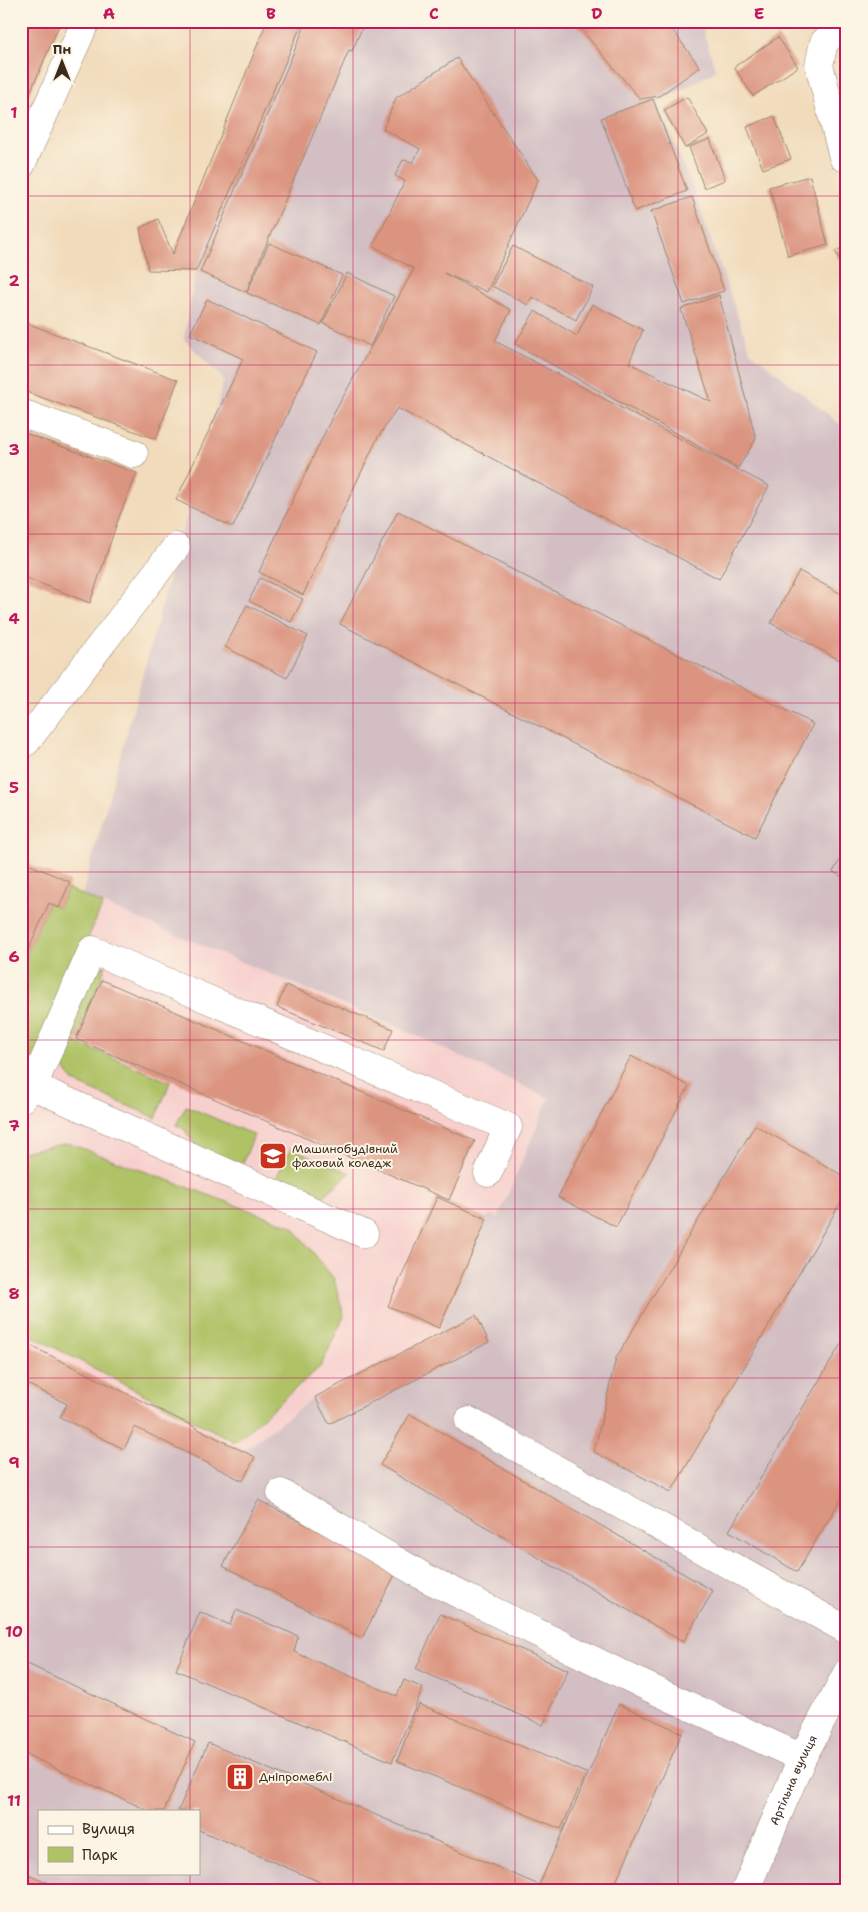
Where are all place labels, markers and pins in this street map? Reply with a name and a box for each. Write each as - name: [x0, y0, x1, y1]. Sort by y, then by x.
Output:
- school or university icon: Машинобудівний фаховий коледж: [258, 1141, 288, 1171]
- place label: Машинобудівний фаховий коледж: [292, 1141, 398, 1171]
- building icon: Дніпромеблі: [225, 1762, 255, 1792]
- place label: Дніпромеблі: [259, 1769, 332, 1785]

